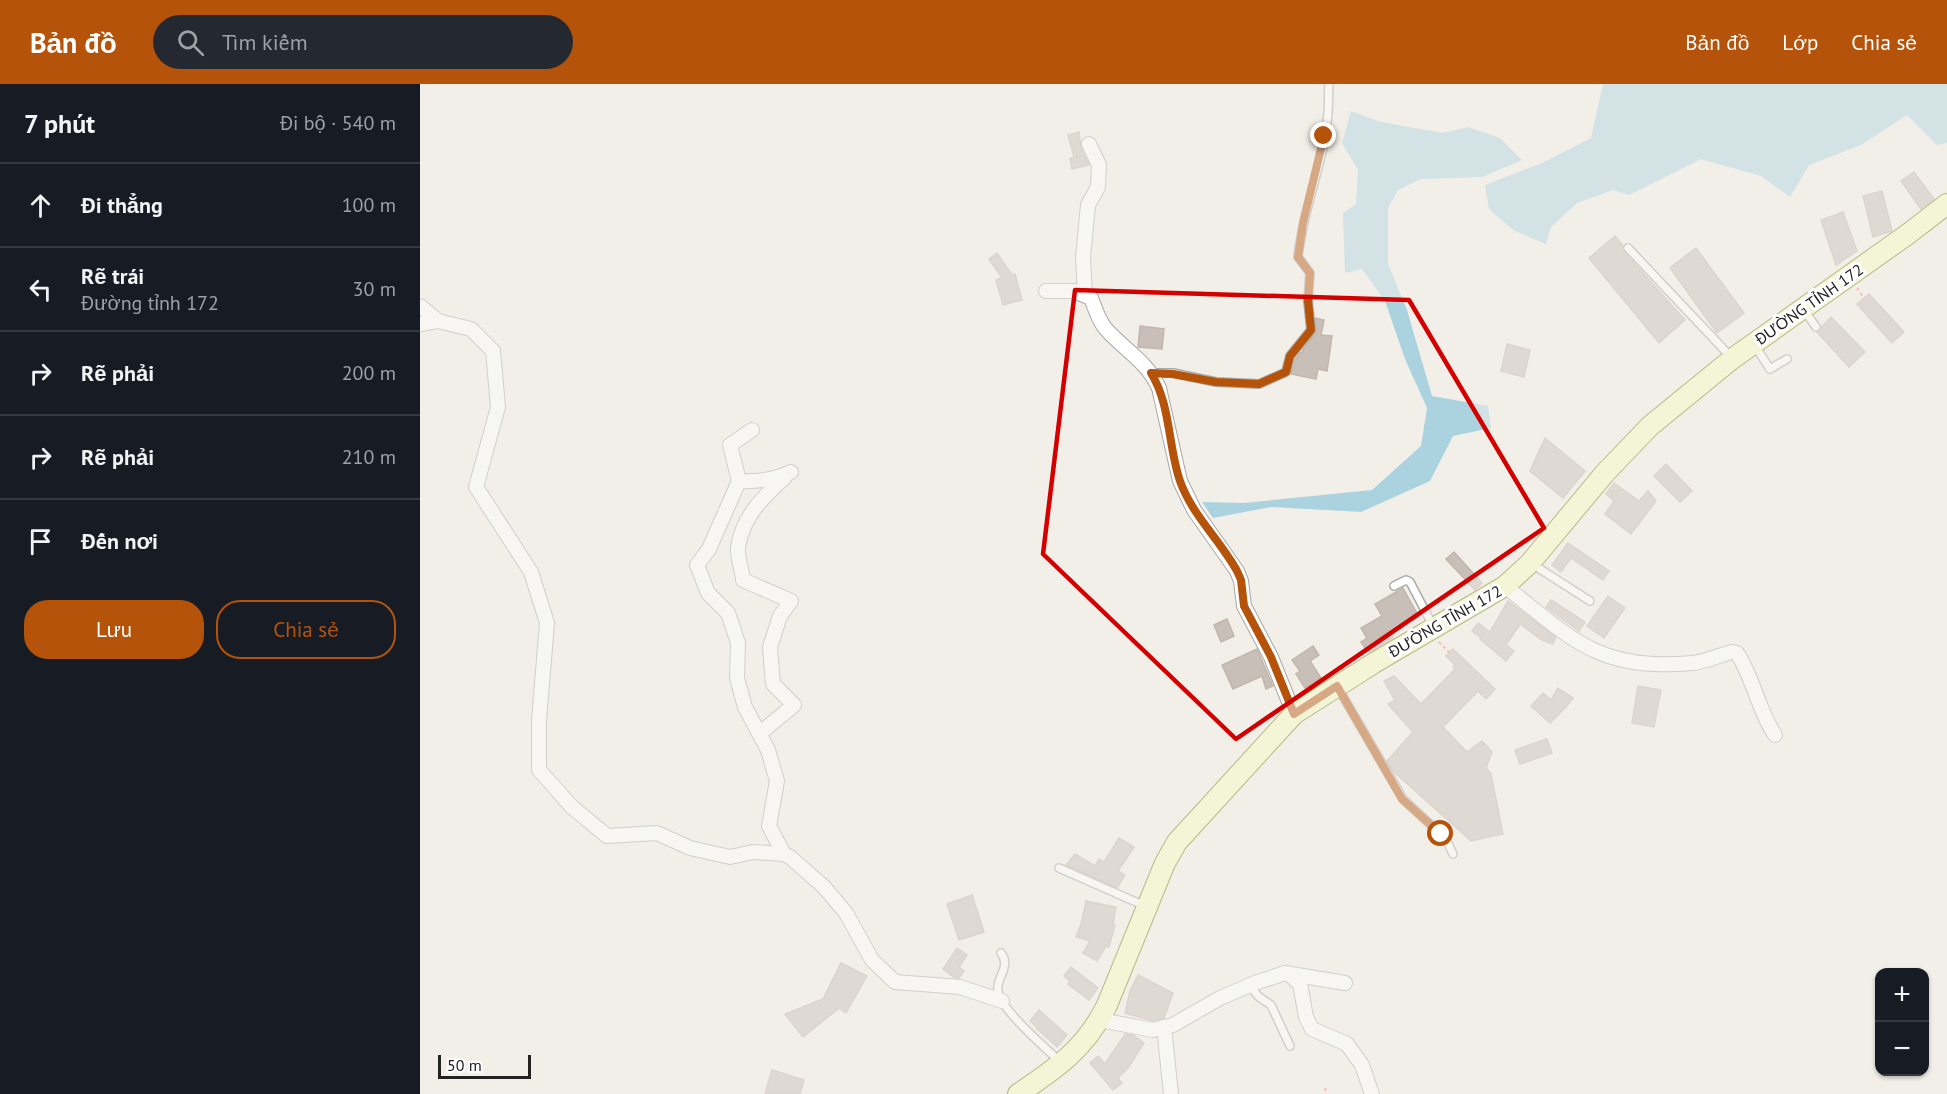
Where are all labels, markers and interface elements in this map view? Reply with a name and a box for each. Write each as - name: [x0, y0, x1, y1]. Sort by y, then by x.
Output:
- search box: [153, 15, 573, 69]
- text: Bản đồ: [30, 24, 117, 61]
- icon: search: [174, 26, 207, 59]
- text: Tìm kiếm: [222, 28, 308, 56]
- text: Bản đồ: [1685, 29, 1749, 56]
- text: Lớp: [1782, 29, 1818, 56]
- text: Chia sẻ: [1851, 29, 1917, 56]
- text: 7 phút: [24, 107, 95, 140]
- text: Đi bộ · 540 m: [280, 110, 396, 136]
- route end: [1310, 122, 1336, 148]
- icon: ahead: [24, 189, 57, 222]
- text: Đi thẳng: [81, 191, 163, 219]
- text: 100 m: [342, 192, 396, 218]
- street label: ĐƯỜNG TỈNH 172: [1750, 259, 1867, 349]
- text: Rẽ trái: [81, 262, 144, 290]
- icon: left: [24, 273, 57, 306]
- text: 30 m: [353, 276, 396, 302]
- text: Đường tỉnh 172: [81, 290, 219, 316]
- icon: right: [24, 357, 57, 390]
- text: Rẽ phải: [81, 359, 154, 387]
- text: 200 m: [342, 360, 396, 386]
- icon: right: [24, 441, 57, 474]
- text: Rẽ phải: [81, 443, 154, 471]
- text: 210 m: [342, 444, 396, 470]
- icon: arrive: [24, 525, 57, 558]
- text: Đến nơi: [81, 527, 158, 555]
- street label: ĐƯỜNG TỈNH 172: [1384, 580, 1505, 662]
- button: Lưu: [24, 600, 204, 659]
- button: Chia sẻ: [216, 600, 396, 659]
- route start: [1427, 820, 1453, 846]
- map controls: [1875, 968, 1929, 1076]
- button: +: [1875, 968, 1929, 1022]
- button: −: [1875, 1022, 1929, 1076]
- scale bar: [438, 1052, 531, 1080]
- text: 50 m: [447, 1055, 482, 1075]

